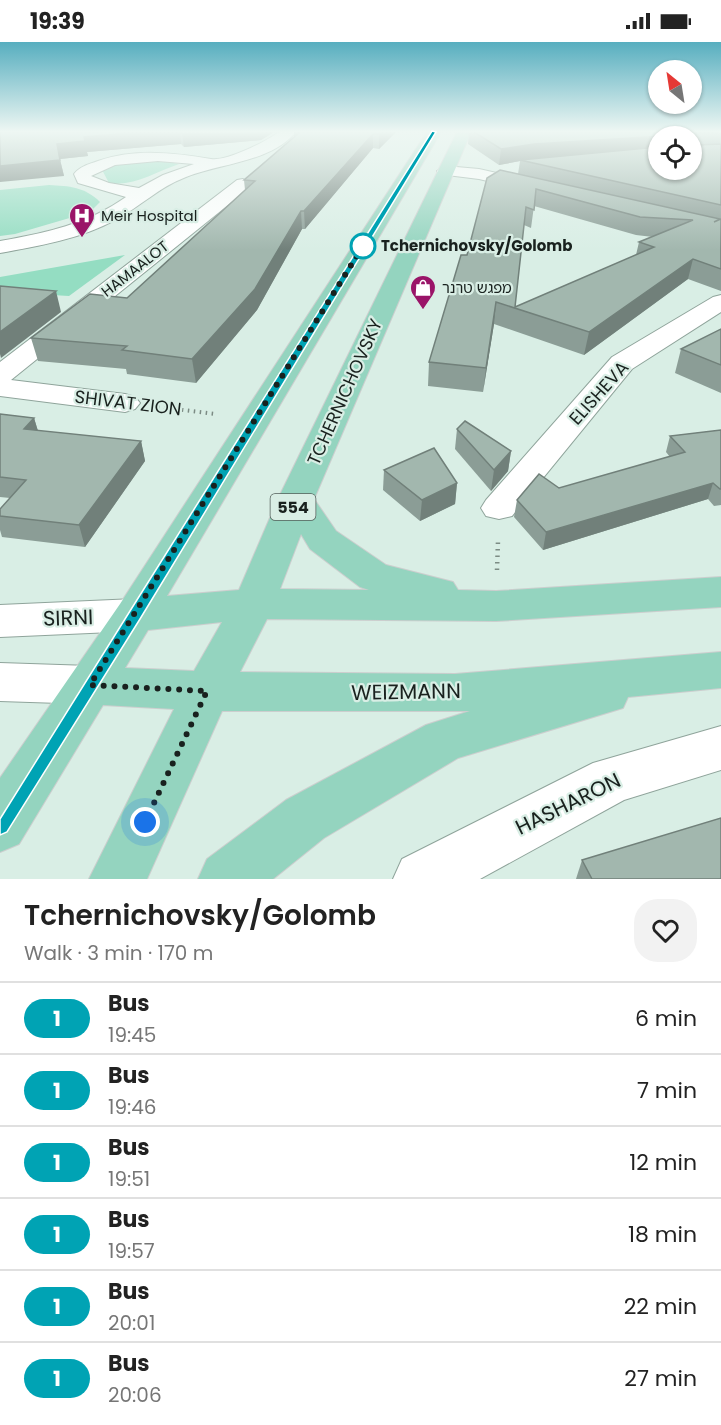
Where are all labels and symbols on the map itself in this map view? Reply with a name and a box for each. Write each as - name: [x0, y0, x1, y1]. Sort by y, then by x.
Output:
- north arrow: [648, 60, 702, 114]
- hospital icon: Meir Hospital: [67, 201, 97, 239]
- place label: Meir Hospital: [101, 205, 197, 226]
- marker: Tchernichovsky/Golomb: [350, 233, 376, 259]
- place label: Tchernichovsky/Golomb: [381, 235, 572, 256]
- street label: HAMAALOT: [97, 236, 173, 302]
- shop icon: מפגש טרנר: [408, 273, 438, 311]
- place label: מפגש טרנר: [442, 277, 512, 298]
- street label: TCHERNICHOVSKY: [301, 314, 388, 469]
- street label: ELISHEVA: [563, 355, 634, 430]
- street label: SHIVAT ZION: [73, 384, 183, 421]
- road number: 554: [270, 494, 316, 520]
- street label: SIRNI: [42, 602, 94, 633]
- street label: WEIZMANN: [351, 676, 461, 707]
- street label: HASHARON: [510, 766, 625, 842]
- your location: [130, 807, 160, 837]

